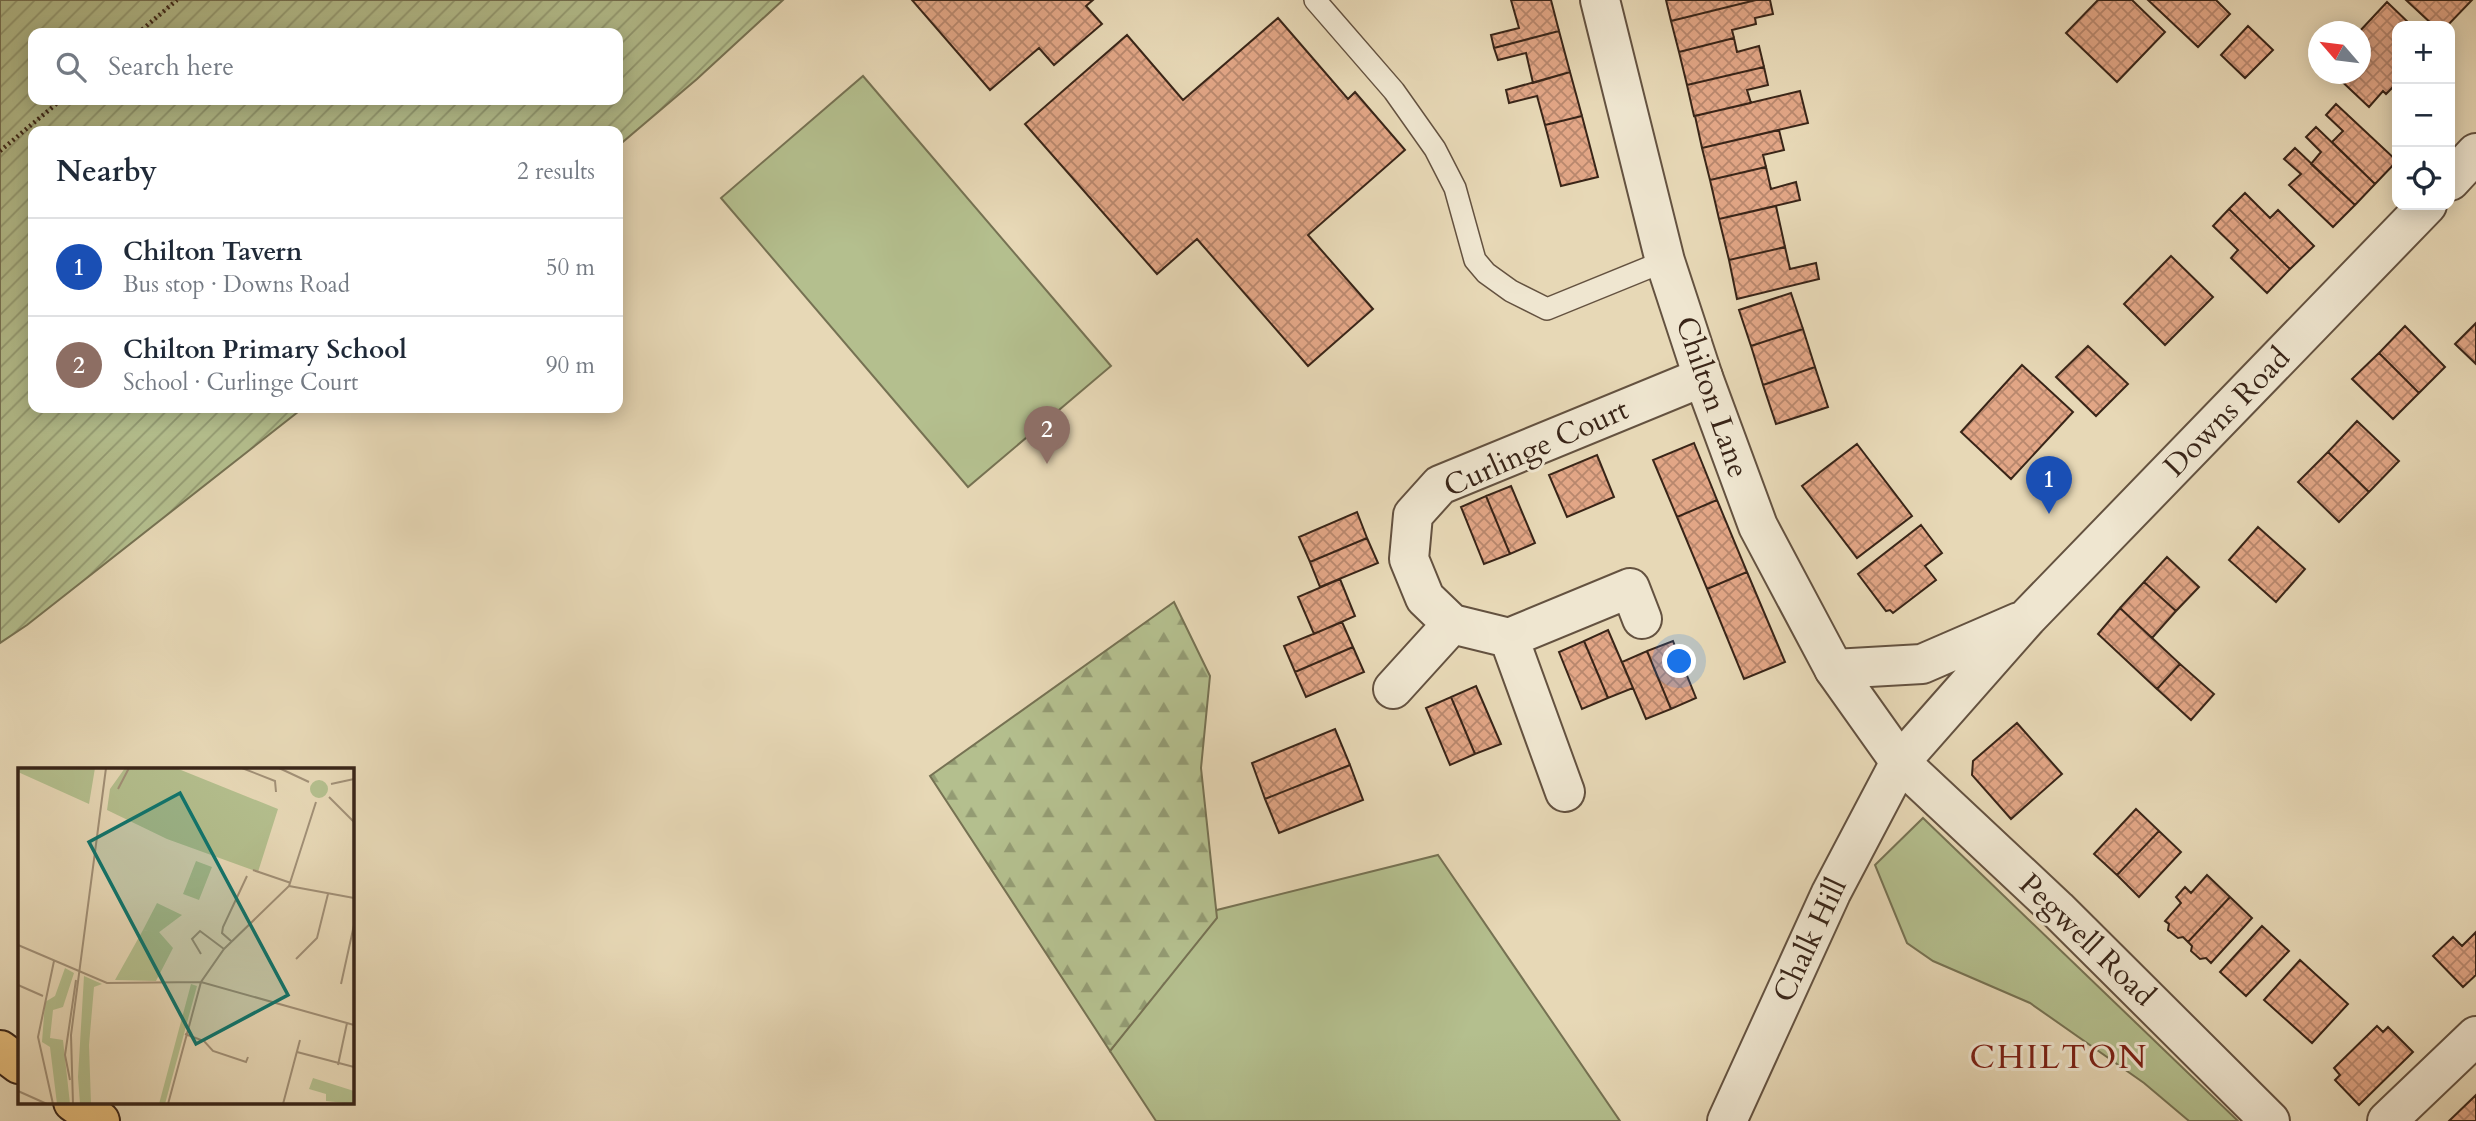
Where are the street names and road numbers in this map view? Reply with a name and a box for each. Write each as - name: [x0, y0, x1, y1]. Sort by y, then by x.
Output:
- street label: Chilton Lane: [1665, 311, 1759, 483]
- street label: Downs Road: [2155, 338, 2299, 486]
- street label: Curlinge Court: [1437, 389, 1635, 507]
- street label: Pegwell Road: [2010, 864, 2164, 1016]
- street label: Chalk Hill: [1763, 871, 1857, 1009]

